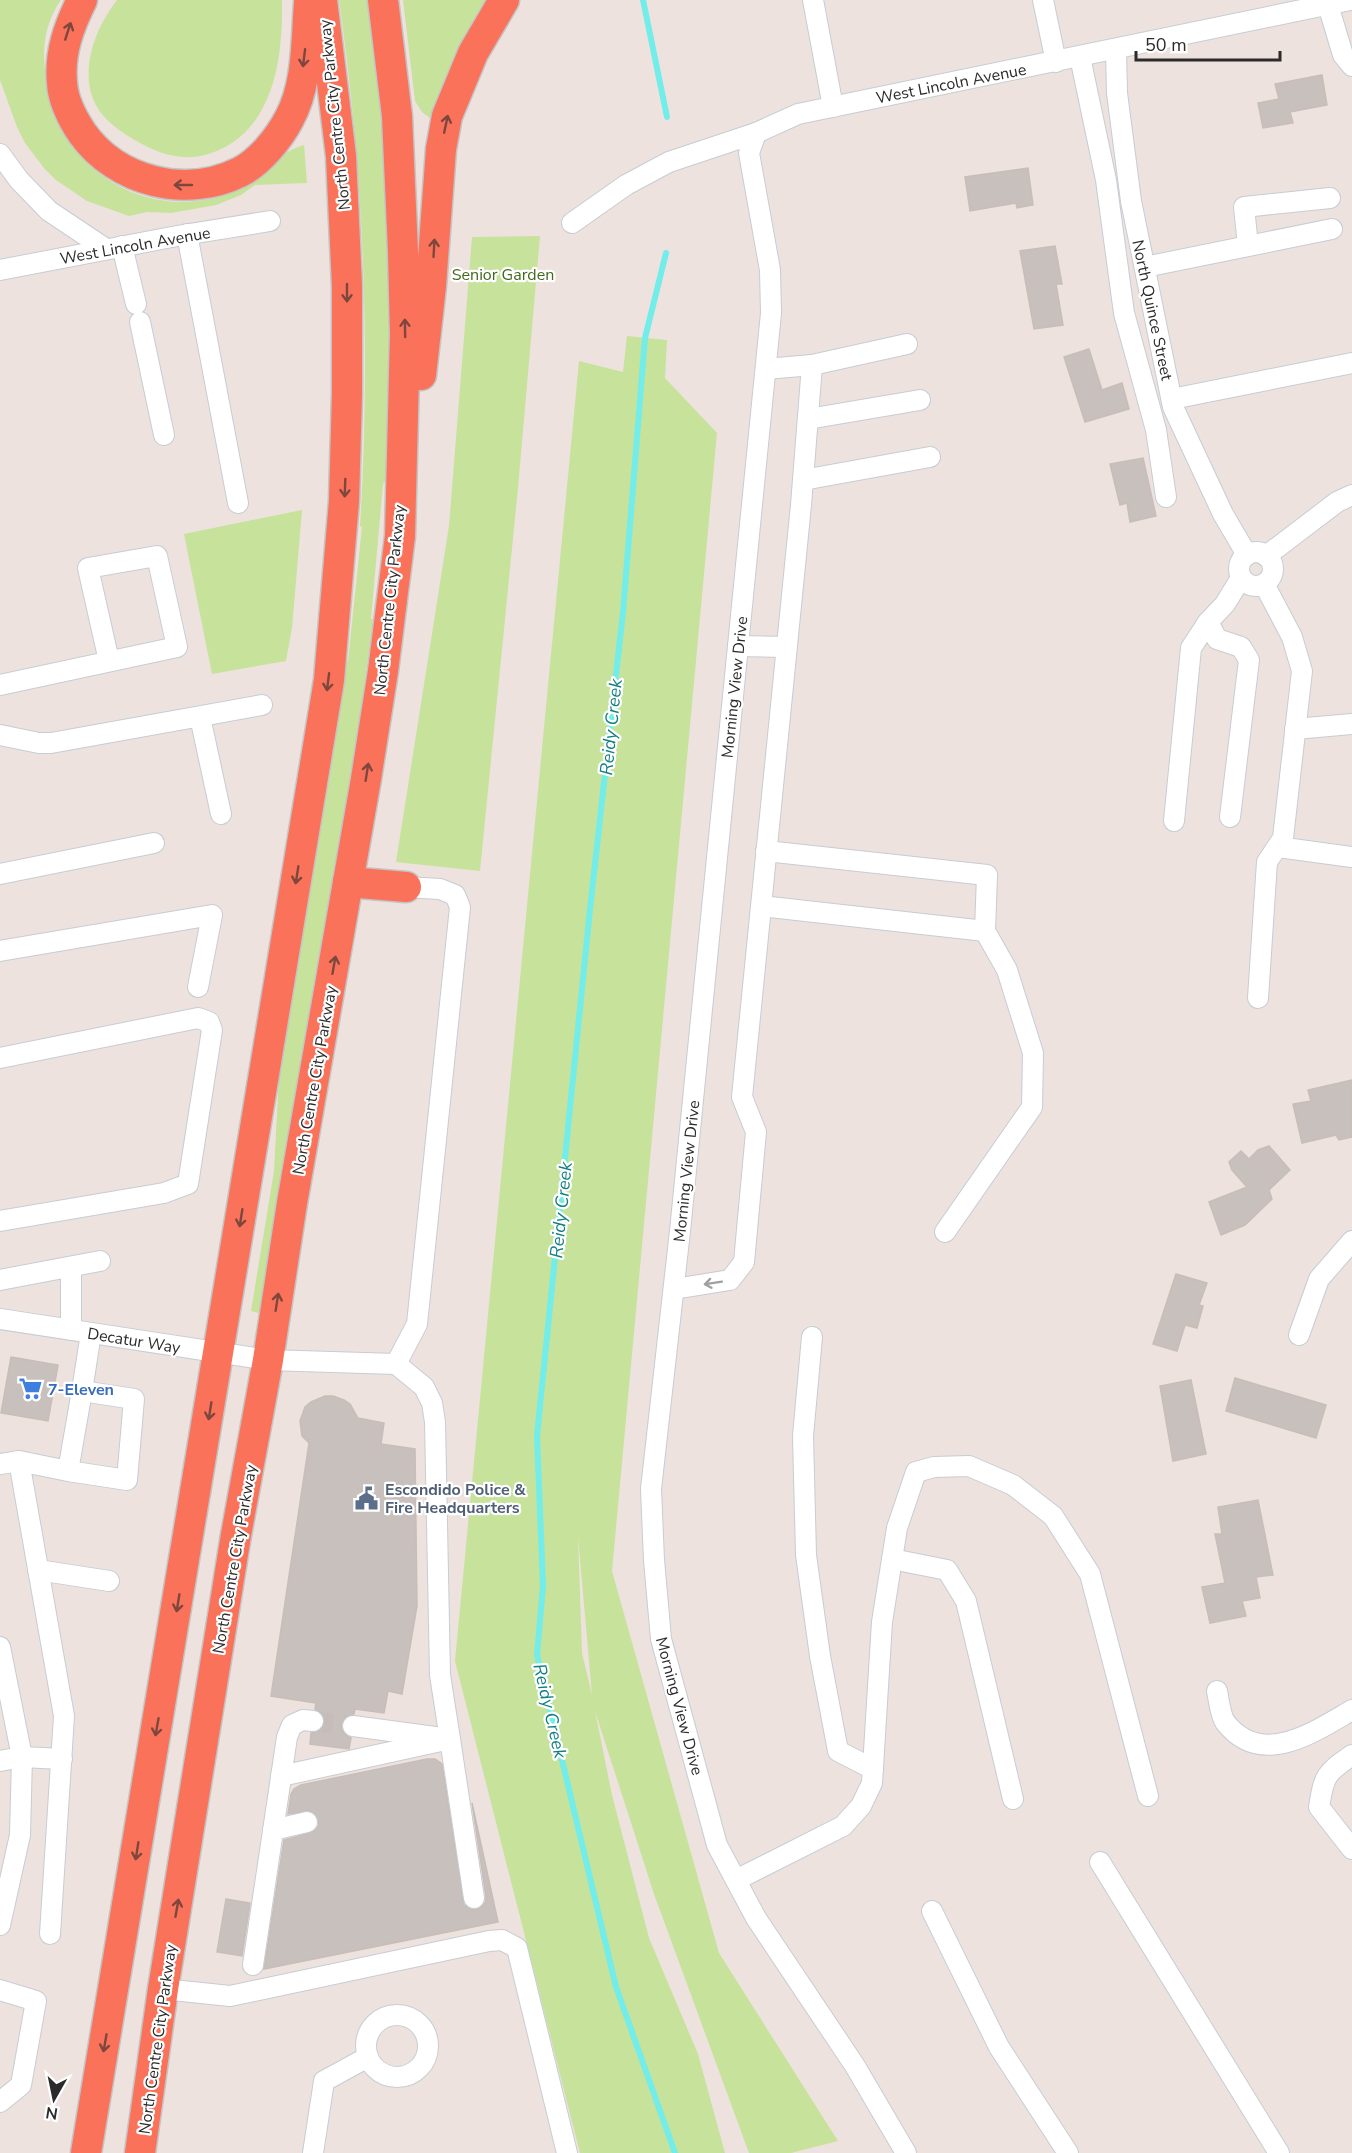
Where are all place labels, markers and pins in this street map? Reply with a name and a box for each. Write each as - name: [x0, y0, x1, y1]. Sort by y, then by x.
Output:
- supermarket icon: 7-Eleven: [17, 1376, 43, 1402]
- place label: 7-Eleven: [48, 1379, 114, 1401]
- place label: Escondido Police & Fire Headquarters: [385, 1479, 526, 1519]
- public building icon: Escondido Police & Fire Headquarters: [354, 1485, 380, 1511]

